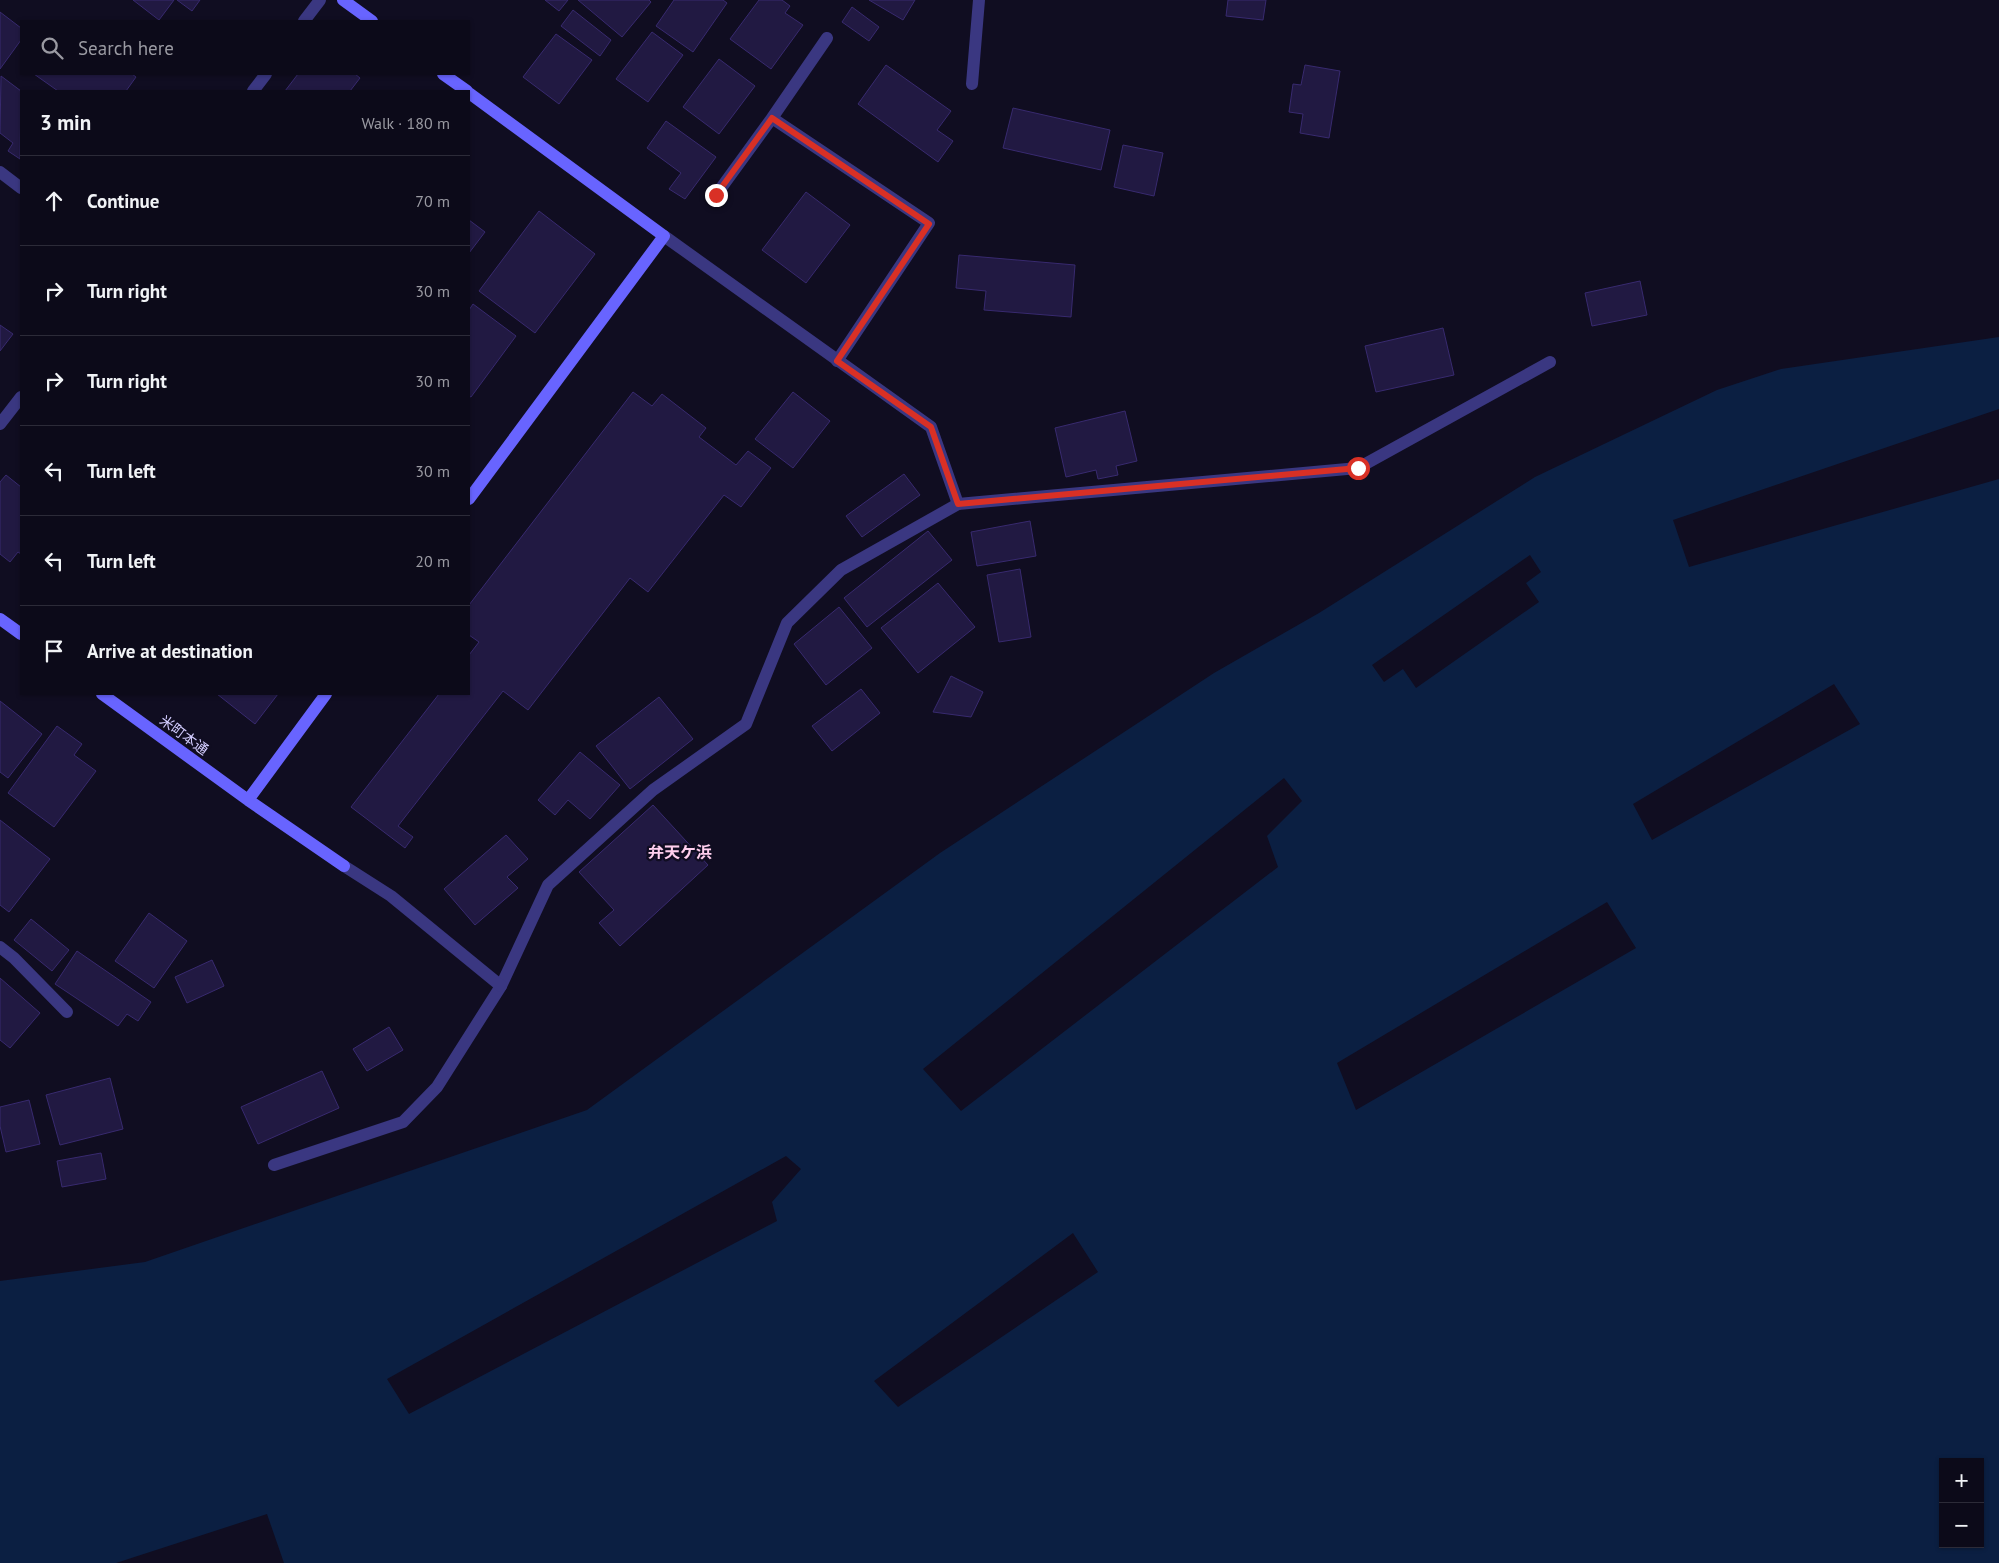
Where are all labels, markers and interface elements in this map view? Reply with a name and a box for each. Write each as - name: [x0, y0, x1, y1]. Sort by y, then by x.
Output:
- search box: [20, 20, 470, 75]
- icon: search: [38, 34, 66, 62]
- text: Search here: [78, 36, 174, 60]
- text: 3 min: [40, 109, 91, 136]
- text: Walk · 180 m: [361, 113, 450, 133]
- route end: [705, 184, 728, 207]
- icon: ahead: [40, 187, 68, 215]
- text: Continue: [87, 189, 159, 213]
- text: 70 m: [415, 191, 450, 211]
- icon: right: [40, 277, 68, 305]
- text: Turn right: [87, 279, 167, 303]
- text: 30 m: [415, 281, 450, 301]
- icon: right: [40, 367, 68, 395]
- text: Turn right: [87, 369, 167, 393]
- text: 30 m: [415, 371, 450, 391]
- icon: left: [40, 457, 68, 485]
- route start: [1347, 457, 1370, 480]
- text: Turn left: [87, 459, 156, 483]
- text: 30 m: [415, 461, 450, 481]
- icon: left: [40, 547, 68, 575]
- text: Turn left: [87, 549, 156, 573]
- text: 20 m: [415, 551, 450, 571]
- icon: arrive: [40, 637, 68, 665]
- text: Arrive at destination: [87, 639, 253, 663]
- street label: 米町本通: [156, 711, 212, 759]
- district label: 弁天ケ浜: [648, 842, 712, 862]
- map controls: [1939, 1458, 1984, 1548]
- button: +: [1939, 1458, 1984, 1503]
- button: −: [1939, 1503, 1984, 1548]

